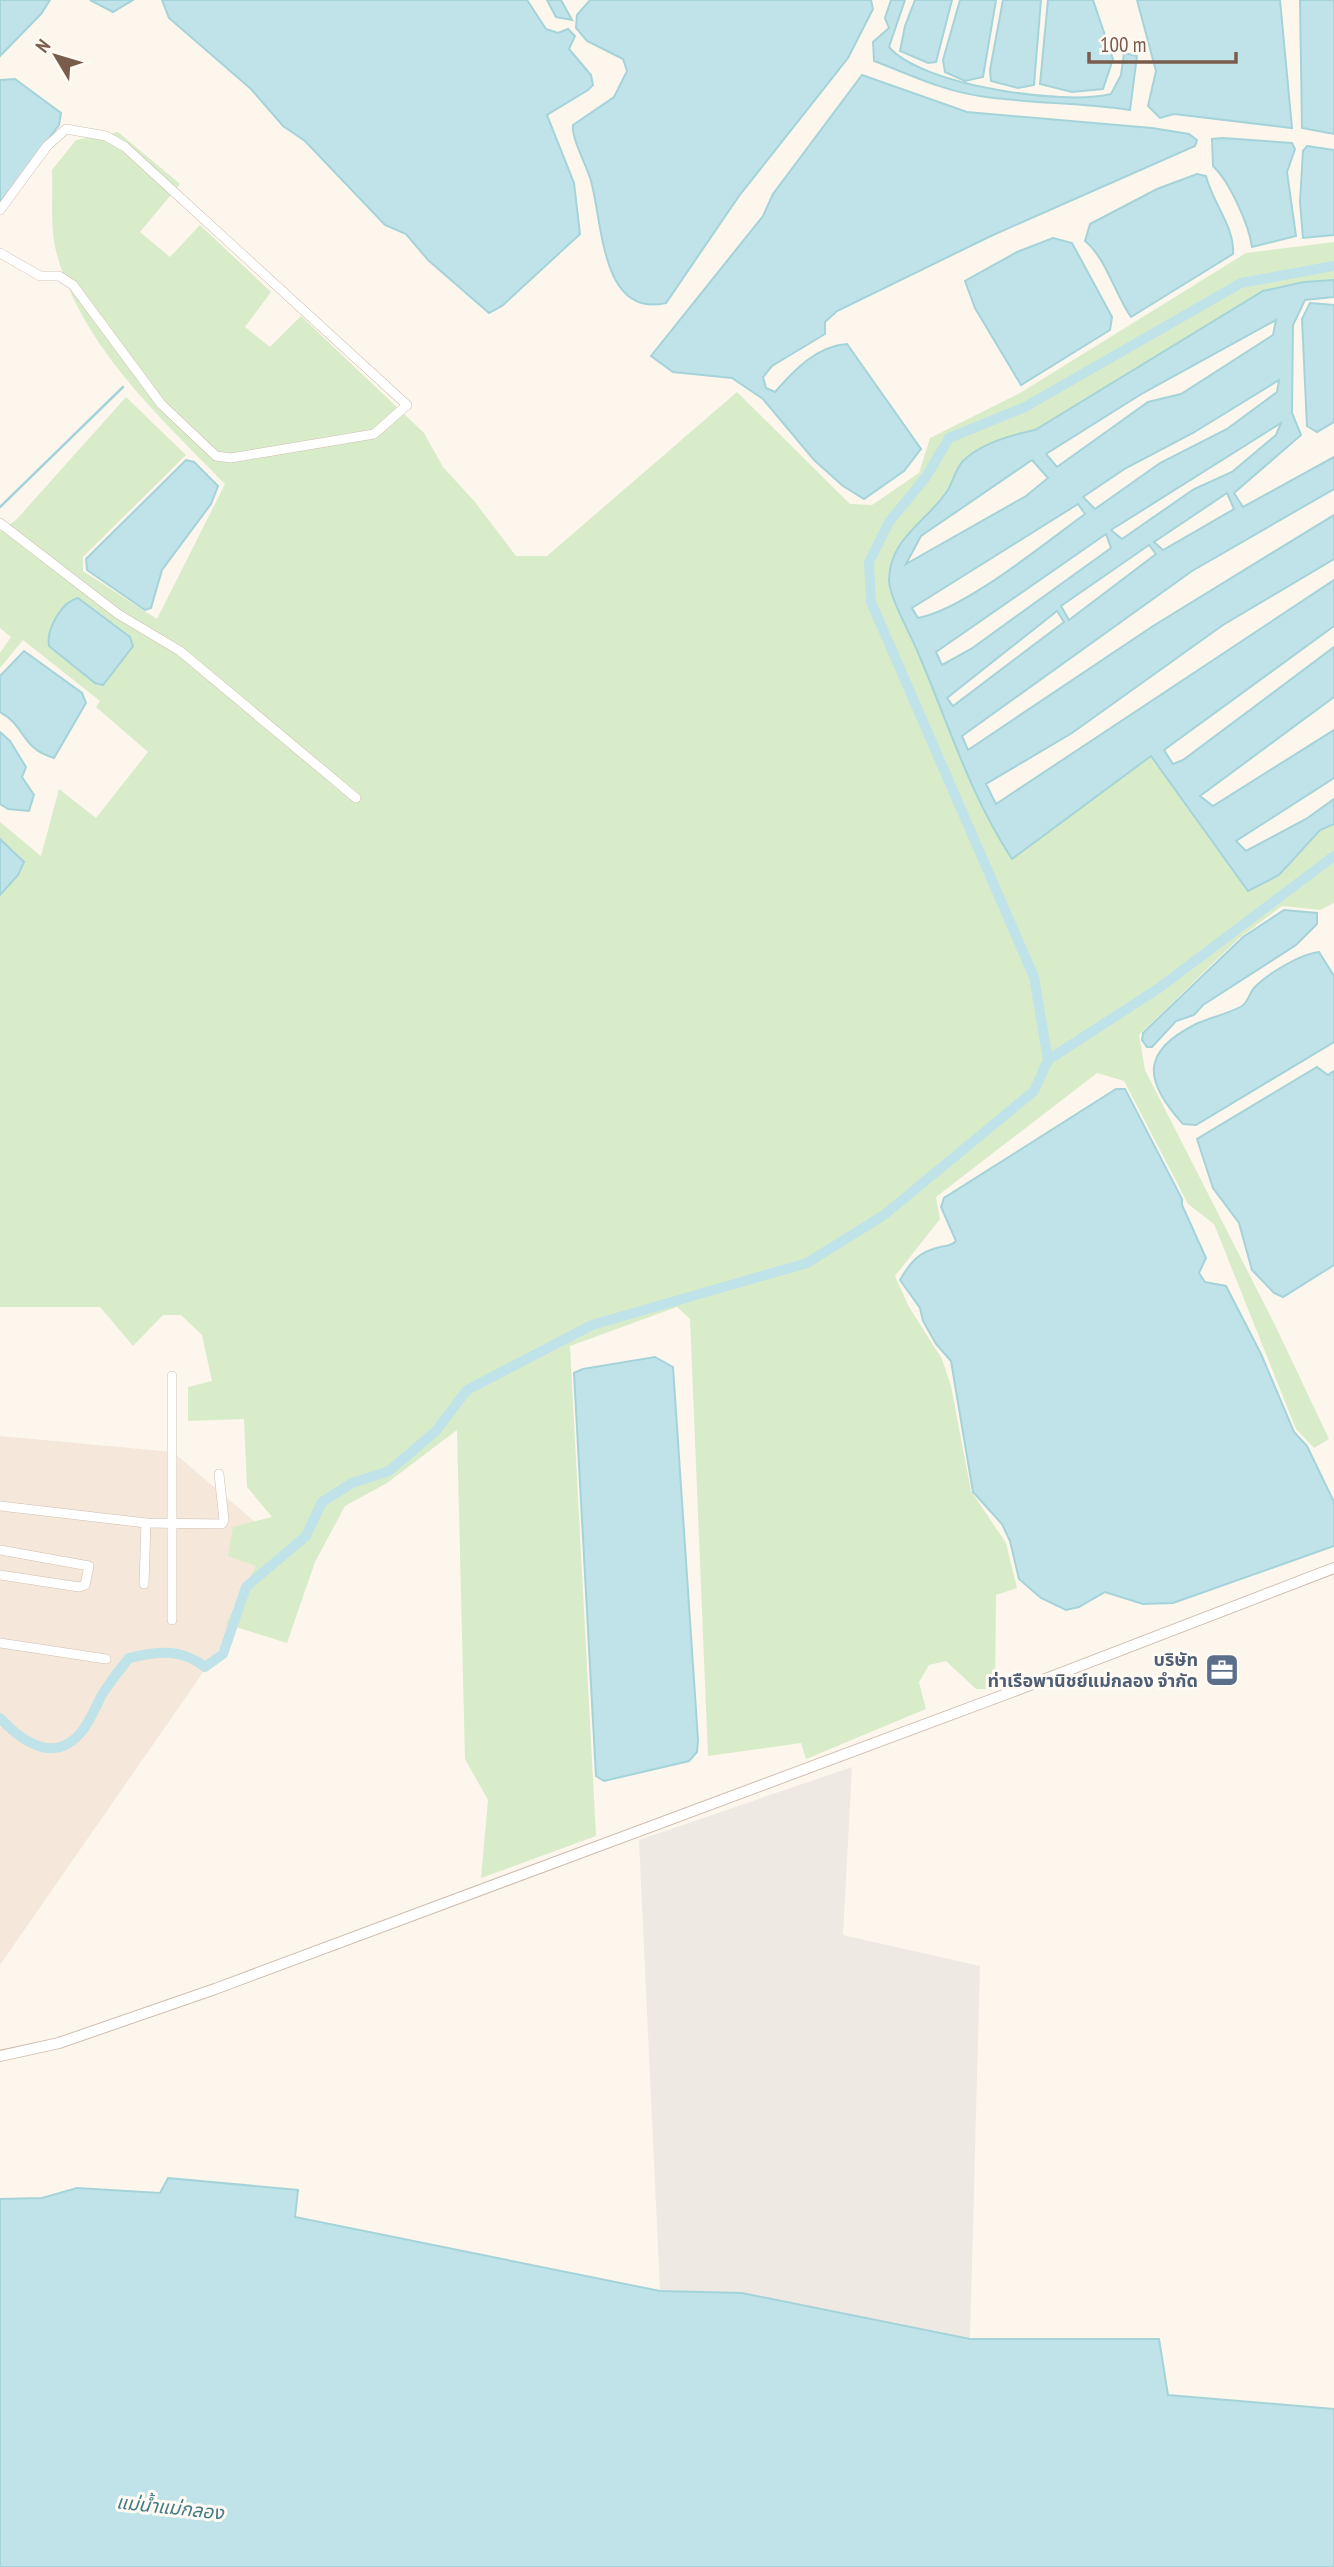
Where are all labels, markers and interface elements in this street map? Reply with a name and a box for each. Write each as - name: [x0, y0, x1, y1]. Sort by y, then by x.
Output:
- north arrow: [21, 21, 91, 91]
- scale bar: [1089, 21, 1236, 65]
- text: 100 m: [1100, 31, 1146, 58]
- text: N: [30, 34, 55, 57]
- place label: บริษัท ท่าเรือพานิชย์แม่กลอง จำกัด: [988, 1648, 1198, 1692]
- office icon: บริษัท ท่าเรือพานิชย์แม่กลอง จำกัด: [1203, 1651, 1241, 1689]
- water label: แม่น้ำแม่กลอง: [115, 2488, 226, 2525]

